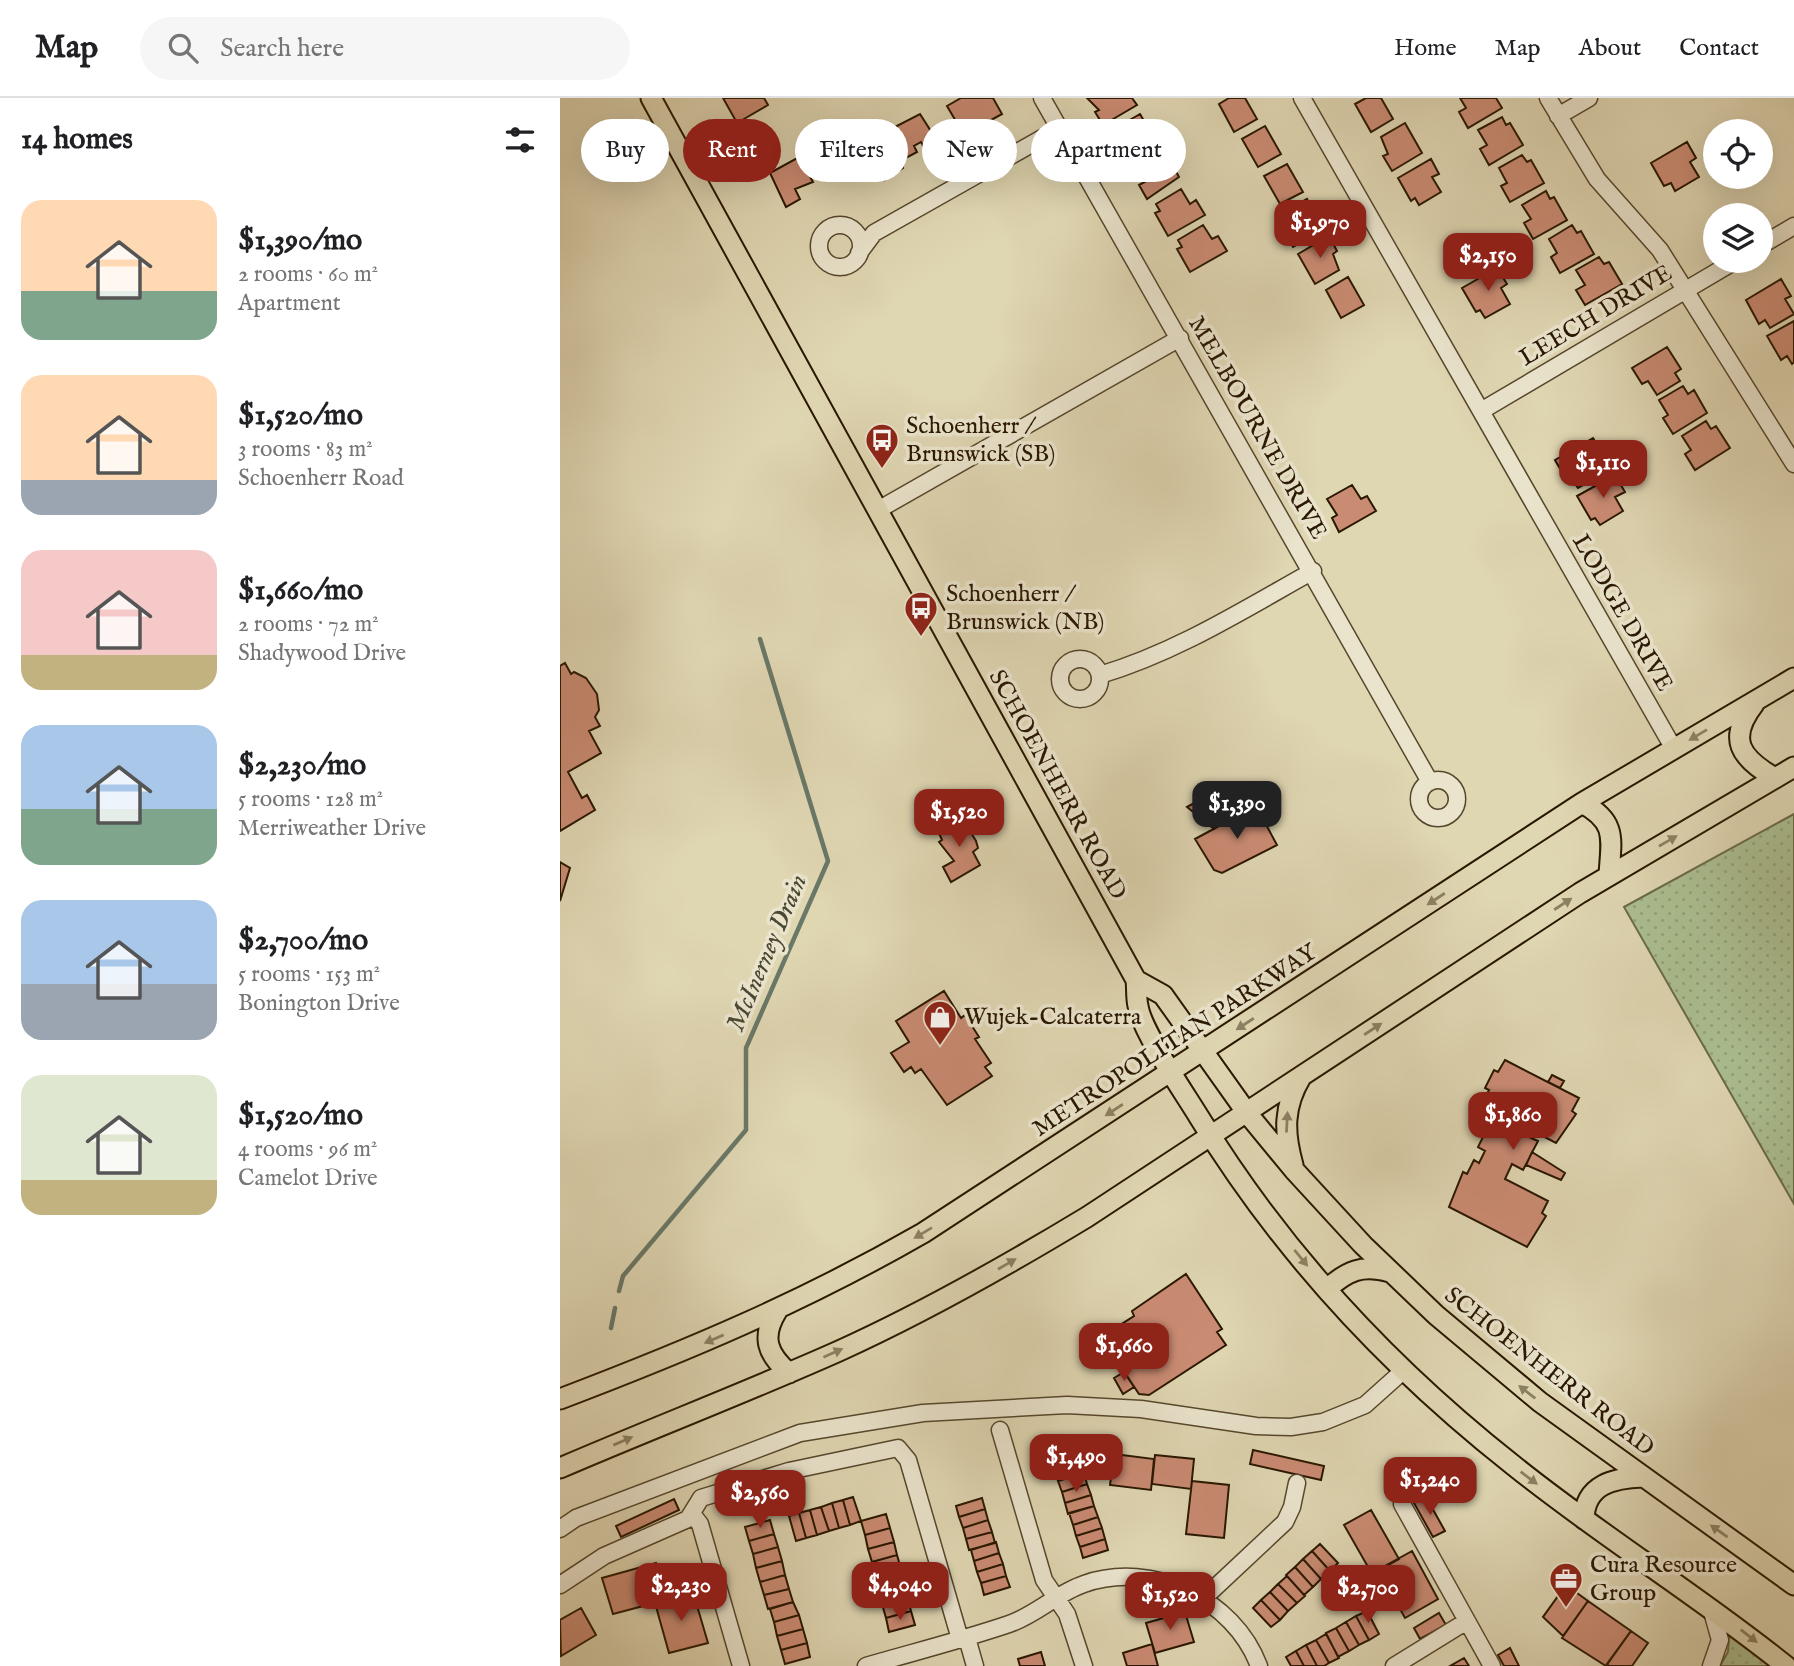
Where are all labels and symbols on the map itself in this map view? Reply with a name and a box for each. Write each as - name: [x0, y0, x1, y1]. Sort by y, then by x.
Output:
- pin: $1,970: [1263, 200, 1377, 260]
- pin: $2,150: [1431, 234, 1545, 293]
- street label: LEECH DRIVE: [1514, 258, 1678, 374]
- street label: MELBOURNE DRIVE: [1180, 311, 1334, 545]
- place label: Schoenherr / Brunswick (SB): [906, 411, 1055, 470]
- bus stop icon: Schoenherr / Brunswick (SB): [863, 421, 901, 470]
- pin: $1,110: [1546, 440, 1660, 500]
- street label: LODGE DRIVE: [1564, 529, 1680, 697]
- place label: Schoenherr / Brunswick (NB): [946, 579, 1104, 638]
- bus stop icon: Schoenherr / Brunswick (NB): [902, 589, 940, 638]
- street label: SCHOENHERR ROAD: [981, 665, 1133, 905]
- one-way arrow: [1688, 729, 1707, 741]
- pin: $1,390: [1180, 782, 1294, 841]
- pin: $1,520: [902, 790, 1016, 849]
- one-way arrow: [1658, 835, 1678, 847]
- water label: McInerney Drain: [719, 869, 815, 1037]
- one-way arrow: [1426, 893, 1445, 906]
- one-way arrow: [1554, 898, 1573, 911]
- street label: METROPOLITAN PARKWAY: [1027, 936, 1324, 1145]
- shop icon: Wujek-Calcaterra: [921, 998, 959, 1047]
- place label: Wujek-Calcaterra: [964, 1002, 1142, 1033]
- one-way arrow: [1235, 1017, 1255, 1030]
- one-way arrow: [1364, 1022, 1382, 1036]
- pin: $1,860: [1456, 1093, 1570, 1152]
- one-way arrow: [1104, 1103, 1124, 1116]
- one-way arrow: [1281, 1111, 1292, 1133]
- one-way arrow: [913, 1226, 932, 1239]
- one-way arrow: [1293, 1250, 1308, 1267]
- one-way arrow: [997, 1258, 1017, 1270]
- street label: SCHOENHERR ROAD: [1438, 1280, 1660, 1464]
- pin: $1,660: [1067, 1324, 1181, 1383]
- one-way arrow: [704, 1334, 725, 1345]
- one-way arrow: [822, 1347, 843, 1358]
- one-way arrow: [1519, 1384, 1537, 1399]
- pin: $1,490: [1019, 1434, 1133, 1494]
- one-way arrow: [613, 1436, 634, 1447]
- pin: $1,240: [1373, 1458, 1487, 1517]
- pin: $2,560: [703, 1470, 817, 1530]
- one-way arrow: [1520, 1471, 1538, 1486]
- one-way arrow: [1710, 1524, 1728, 1538]
- place label: Cura Resource Group: [1590, 1550, 1737, 1609]
- office icon: Cura Resource Group: [1547, 1560, 1585, 1609]
- pin: $4,040: [843, 1562, 957, 1622]
- pin: $2,230: [624, 1564, 738, 1623]
- pin: $2,700: [1311, 1566, 1425, 1625]
- pin: $1,520: [1113, 1572, 1227, 1632]
- one-way arrow: [1739, 1629, 1757, 1644]

